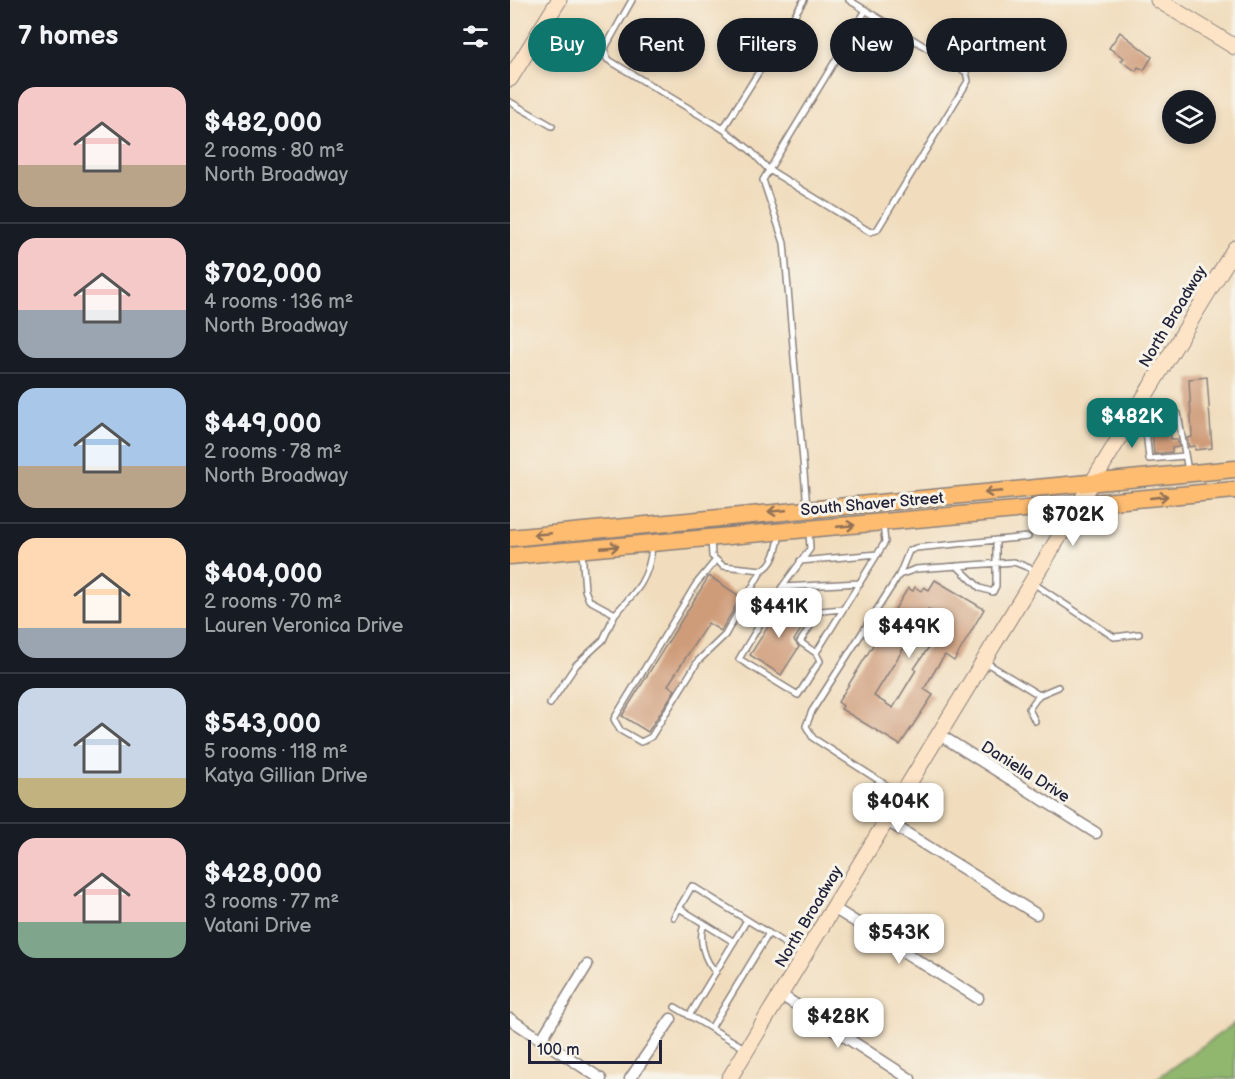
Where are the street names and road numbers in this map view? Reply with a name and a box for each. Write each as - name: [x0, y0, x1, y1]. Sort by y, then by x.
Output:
- street label: North Broadway: [1135, 262, 1211, 371]
- street label: South Shaver Street: [800, 489, 945, 520]
- street label: Daniella Drive: [977, 738, 1073, 807]
- street label: North Broadway: [771, 862, 847, 971]

